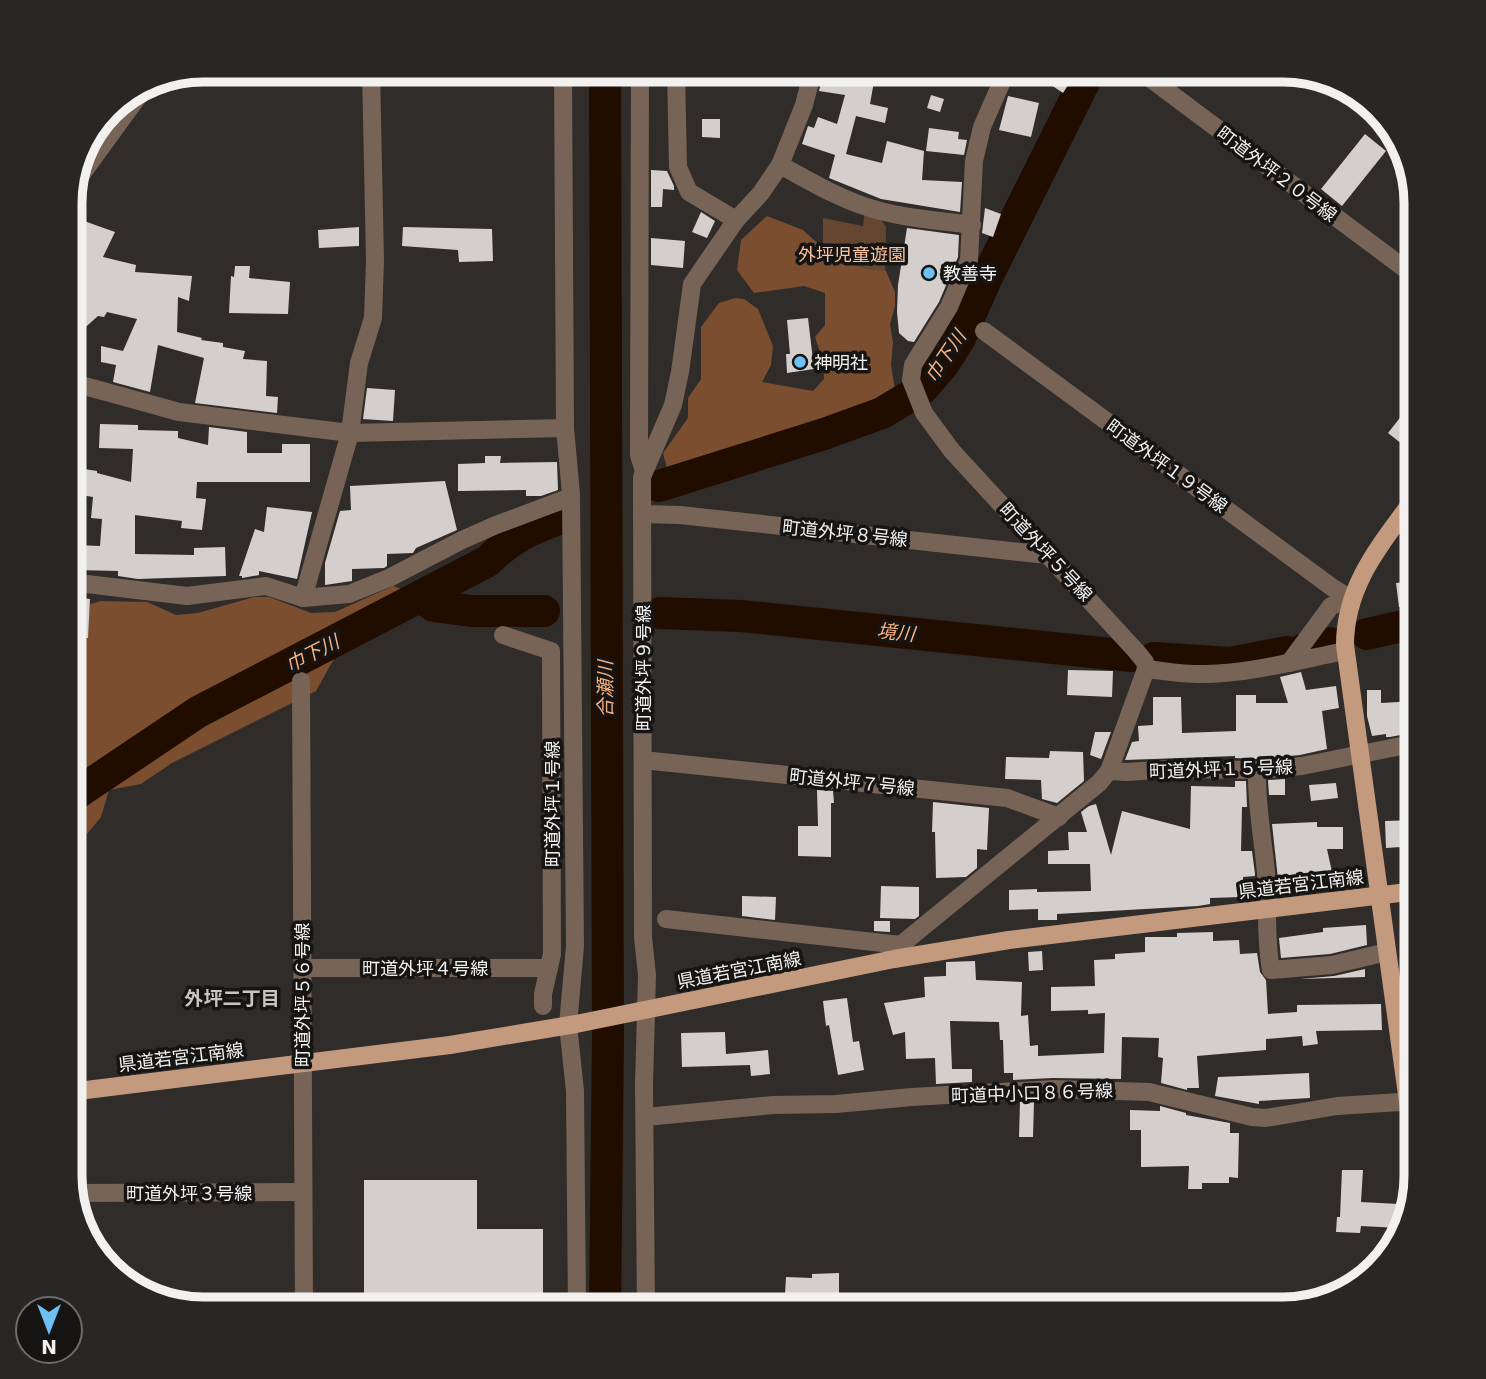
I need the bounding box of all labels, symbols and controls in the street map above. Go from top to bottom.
street label: 町道外坪２０号線 [1213,122,1341,226]
park label: 外坪児童遊園 [798,244,906,265]
place label: 教善寺 [943,263,997,284]
marker: 教善寺 [921,265,937,281]
water label: 巾下川 [920,325,971,386]
place label: 神明社 [814,352,868,373]
marker: 神明社 [792,354,808,370]
street label: 町道外坪１９号線 [1103,415,1231,517]
street label: 町道外坪５号線 [995,499,1097,605]
street label: 町道外坪８号線 [781,516,909,550]
street label: 町道外坪９号線 [633,605,654,731]
water label: 境川 [876,619,918,645]
water label: 巾下川 [282,629,344,676]
water label: 合瀬川 [594,659,616,718]
street label: 町道外坪１号線 [542,741,563,867]
street label: 町道外坪１５号線 [1149,756,1293,782]
street label: 町道外坪７号線 [788,765,916,799]
street label: 県道若宮江南線 [1237,866,1365,902]
street label: 町道外坪５６号線 [292,923,313,1067]
street label: 県道若宮江南線 [675,948,803,992]
street label: 町道外坪４号線 [362,958,488,979]
district label: 外坪二丁目 [184,987,280,1009]
street label: 県道若宮江南線 [117,1039,245,1075]
street label: 町道中小口８６号線 [951,1080,1113,1106]
street label: 町道外坪３号線 [126,1183,252,1204]
north arrow [14,1295,84,1365]
text: N [41,1336,57,1358]

